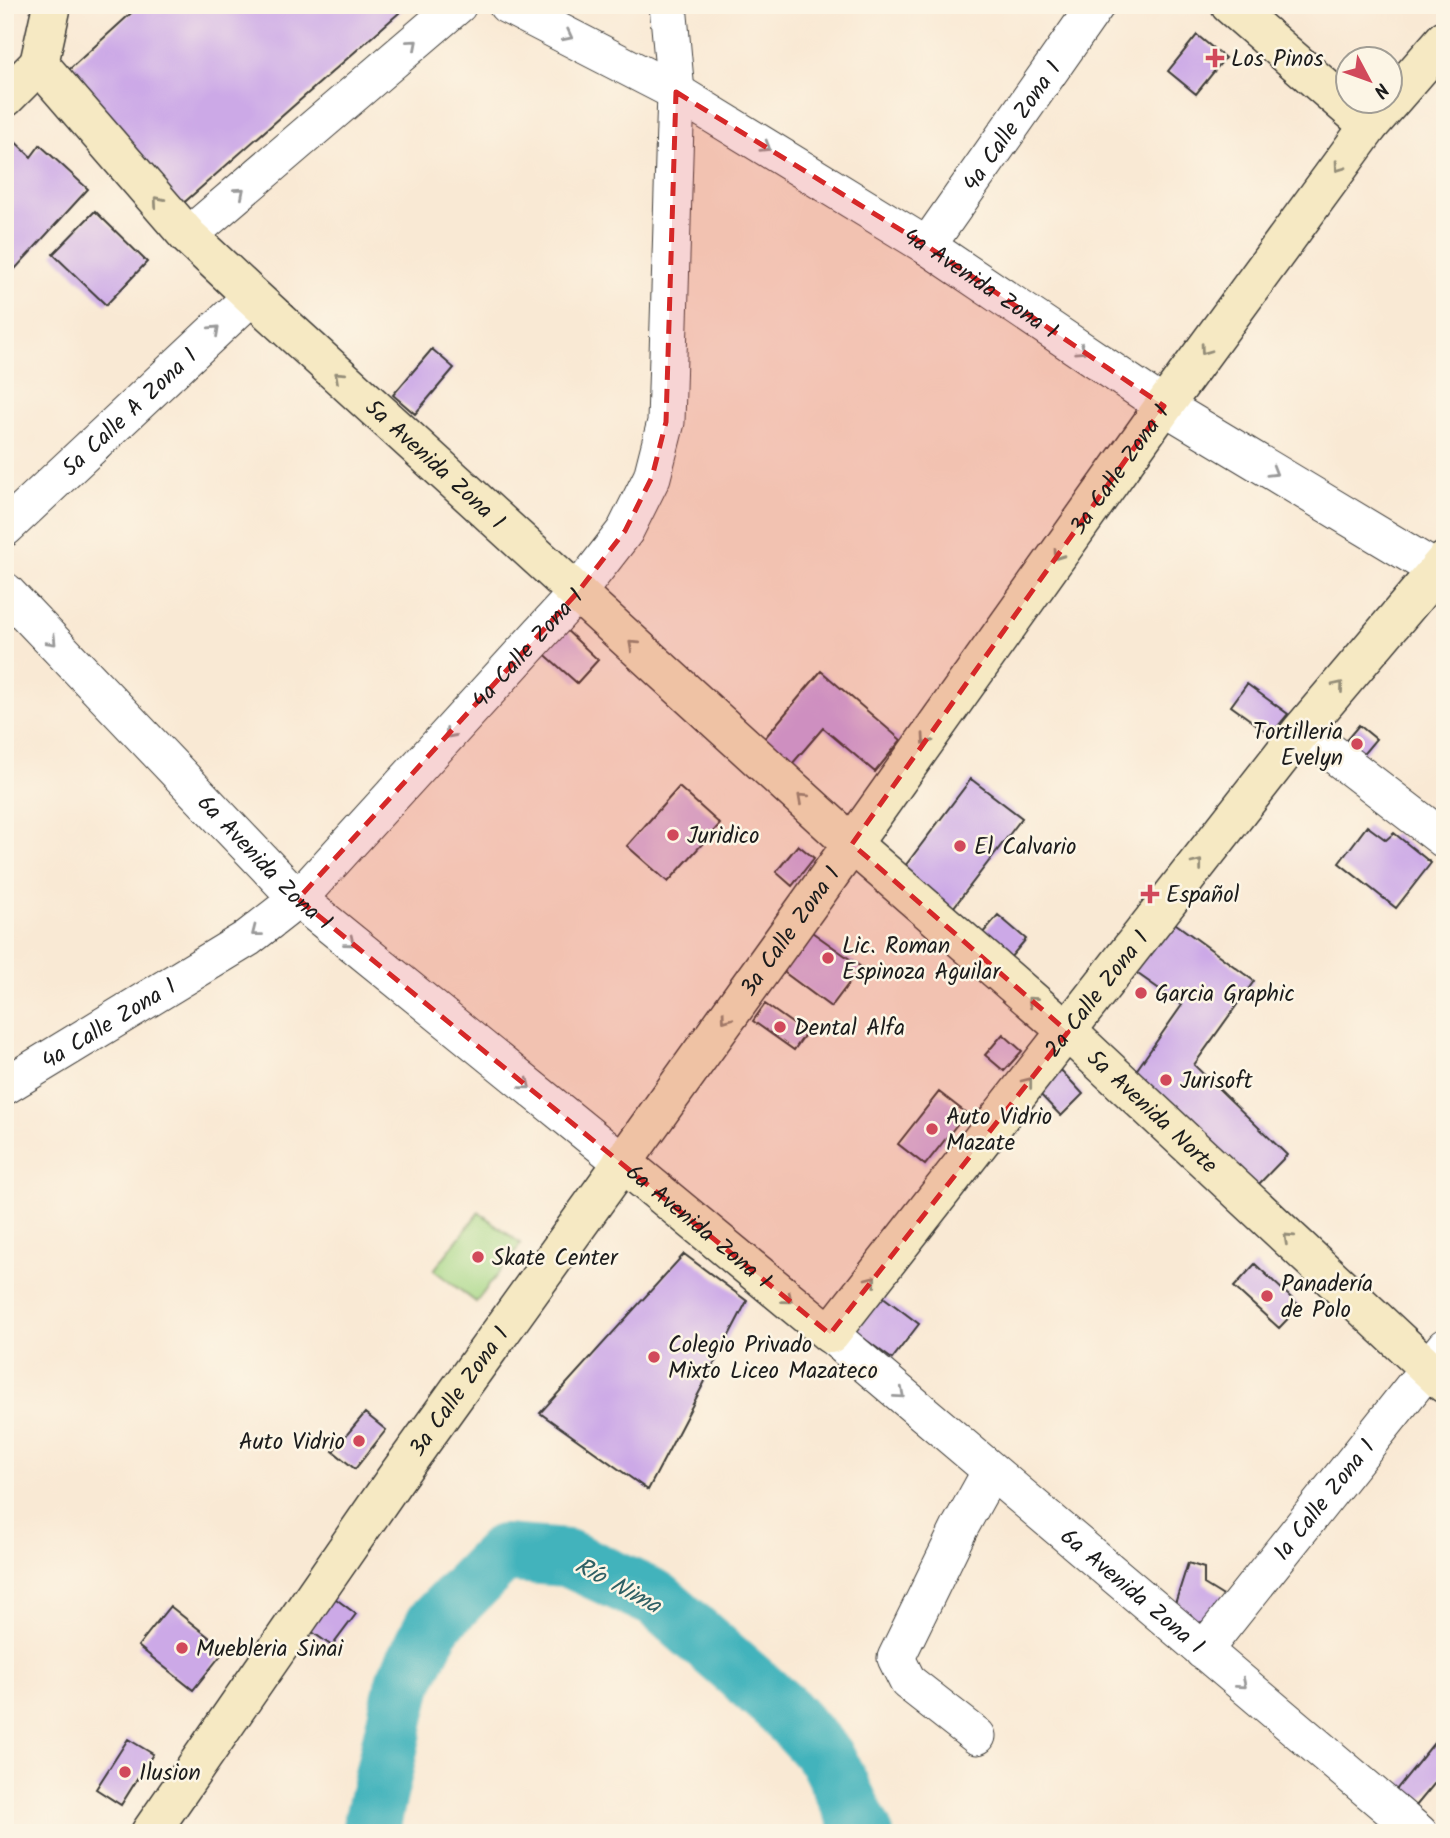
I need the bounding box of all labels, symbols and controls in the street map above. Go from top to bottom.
one-way arrow [561,28,573,42]
one-way arrow [404,40,417,52]
place label: Los Pinos [1231,42,1324,78]
north arrow [1334,46,1404,116]
marker: Los Pinos [1205,48,1225,68]
street label: 4a Calle Zona 1 [955,54,1072,200]
text: N [1365,75,1396,104]
one-way arrow [759,139,772,152]
one-way arrow [1335,159,1348,172]
one-way arrow [231,188,244,200]
one-way arrow [154,196,166,209]
street label: 4a Avenida Zona 1 [895,219,1065,350]
one-way arrow [207,326,220,339]
street label: 5a Calle A Zona 1 [54,340,206,486]
one-way arrow [1073,342,1086,354]
one-way arrow [1200,342,1213,355]
one-way arrow [334,372,347,384]
street label: 5a Avenida Zona 1 [356,391,513,539]
street label: 3a Calle Zona 1 [1062,398,1180,543]
one-way arrow [1266,463,1279,476]
one-way arrow [1053,547,1066,560]
street label: 4a Calle Zona 1 [464,581,593,717]
one-way arrow [44,633,57,646]
one-way arrow [629,641,642,653]
one-way arrow [1331,681,1343,694]
place label: Tortilleria Evelyn [1253,715,1343,777]
one-way arrow [444,726,457,739]
one-way arrow [922,732,934,745]
marker: Tortilleria Evelyn [1349,736,1365,752]
street label: 6a Avenida Zona 1 [188,787,340,940]
one-way arrow [797,794,810,806]
place label: Juridico [687,819,760,855]
marker: Juridico [665,827,681,843]
place label: El Calvario [974,830,1077,866]
marker: El Calvario [952,838,968,854]
street label: 3a Calle Zona 1 [732,859,850,1004]
one-way arrow [1189,859,1202,872]
place label: Español [1166,878,1240,914]
marker: Español [1140,884,1160,904]
street label: 2a Calle Zona 1 [1036,923,1159,1066]
one-way arrow [251,924,264,936]
place label: Lic. Roman Espinoza Aguilar [842,929,1001,991]
one-way arrow [342,933,354,946]
marker: Lic. Roman Espinoza Aguilar [820,950,836,966]
street label: 4a Calle Zona 1 [35,970,184,1080]
place label: Garcia Graphic [1155,977,1295,1013]
marker: Garcia Graphic [1133,985,1149,1001]
one-way arrow [1027,997,1040,1009]
one-way arrow [722,1011,734,1023]
place label: Dental Alfa [794,1011,905,1047]
marker: Dental Alfa [772,1019,788,1035]
street label: 5a Avenida Norte [1077,1042,1225,1183]
place label: Jurisoft [1180,1064,1254,1100]
marker: Jurisoft [1158,1072,1174,1088]
one-way arrow [518,1077,531,1089]
one-way arrow [1020,1078,1032,1091]
place label: Auto Vidrio Mazate [946,1100,1052,1162]
marker: Auto Vidrio Mazate [924,1121,940,1137]
street label: 6a Avenida Zona 1 [617,1156,779,1299]
one-way arrow [1284,1234,1297,1247]
place label: Skate Center [492,1241,619,1277]
marker: Skate Center [470,1249,486,1265]
place label: Panadería de Polo [1281,1267,1373,1329]
one-way arrow [864,1276,876,1289]
marker: Panadería de Polo [1259,1288,1275,1304]
one-way arrow [779,1291,792,1303]
street label: 3a Calle Zona 1 [401,1320,519,1465]
place label: Colegio Privado Mixto Liceo Mazateco [668,1328,878,1390]
marker: Colegio Privado Mixto Liceo Mazateco [646,1349,662,1365]
one-way arrow [892,1386,905,1398]
place label: Auto Vidrio [239,1425,345,1461]
street label: 1a Calle Zona 1 [1266,1432,1385,1569]
marker: Auto Vidrio [351,1433,367,1449]
street label: 6a Avenida Zona 1 [1051,1520,1212,1664]
water label: Río Nima [567,1547,669,1626]
place label: Muebleria Sinai [196,1632,344,1668]
marker: Muebleria Sinai [174,1640,190,1656]
one-way arrow [1235,1675,1247,1688]
place label: Ilusion [139,1756,201,1792]
marker: Ilusion [117,1764,133,1780]

